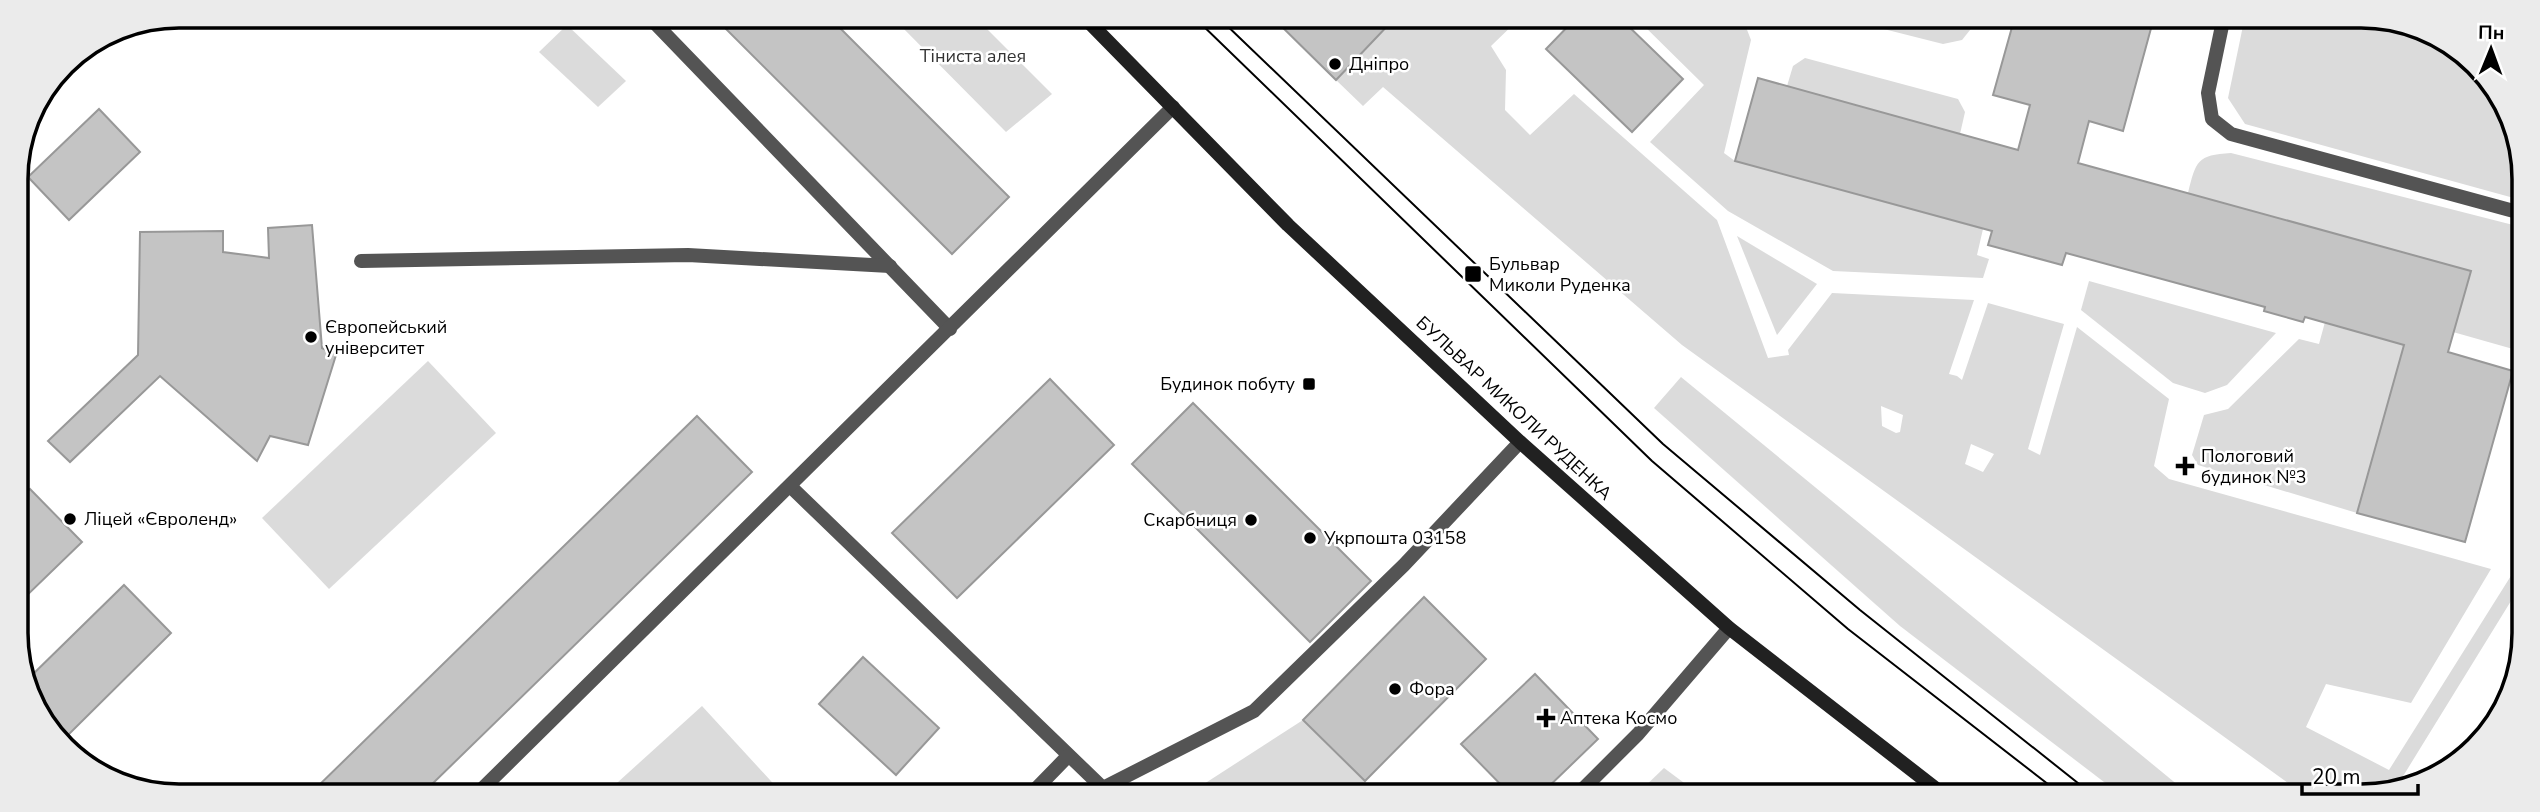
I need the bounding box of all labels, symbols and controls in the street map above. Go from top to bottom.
north arrow [2456,14,2526,84]
text: Пн [2478,20,2505,46]
park label: Тіниста алея [920,44,1026,68]
place label: Дніпро [1349,52,1409,76]
marker: Дніпро [1327,56,1343,72]
place label: Бульвар Миколи Руденка [1489,252,1631,297]
marker: Бульвар Миколи Руденка [1463,264,1483,284]
street label: БУЛЬВАР МИКОЛИ РУДЕНКА [1411,311,1617,505]
place label: Європейський університет [325,315,447,360]
marker: Європейський університет [303,329,319,345]
place label: Будинок побуту [1160,372,1296,396]
marker: Будинок побуту [1301,376,1317,392]
place label: Пологовий будинок №3 [2201,444,2307,489]
marker: Пологовий будинок №3 [2175,456,2195,476]
place label: Ліцей «Євроленд» [84,507,237,531]
place label: Скарбниця [1143,508,1237,532]
marker: Ліцей «Євроленд» [62,511,78,527]
marker: Скарбниця [1243,512,1259,528]
place label: Укрпошта 03158 [1323,526,1466,550]
marker: Укрпошта 03158 [1302,530,1318,546]
place label: Фора [1409,677,1455,701]
marker: Фора [1387,681,1403,697]
place label: Аптека Космо [1560,706,1677,730]
marker: Аптека Космо [1538,710,1554,726]
scale bar [2302,752,2418,796]
text: 20 m [2312,763,2361,791]

